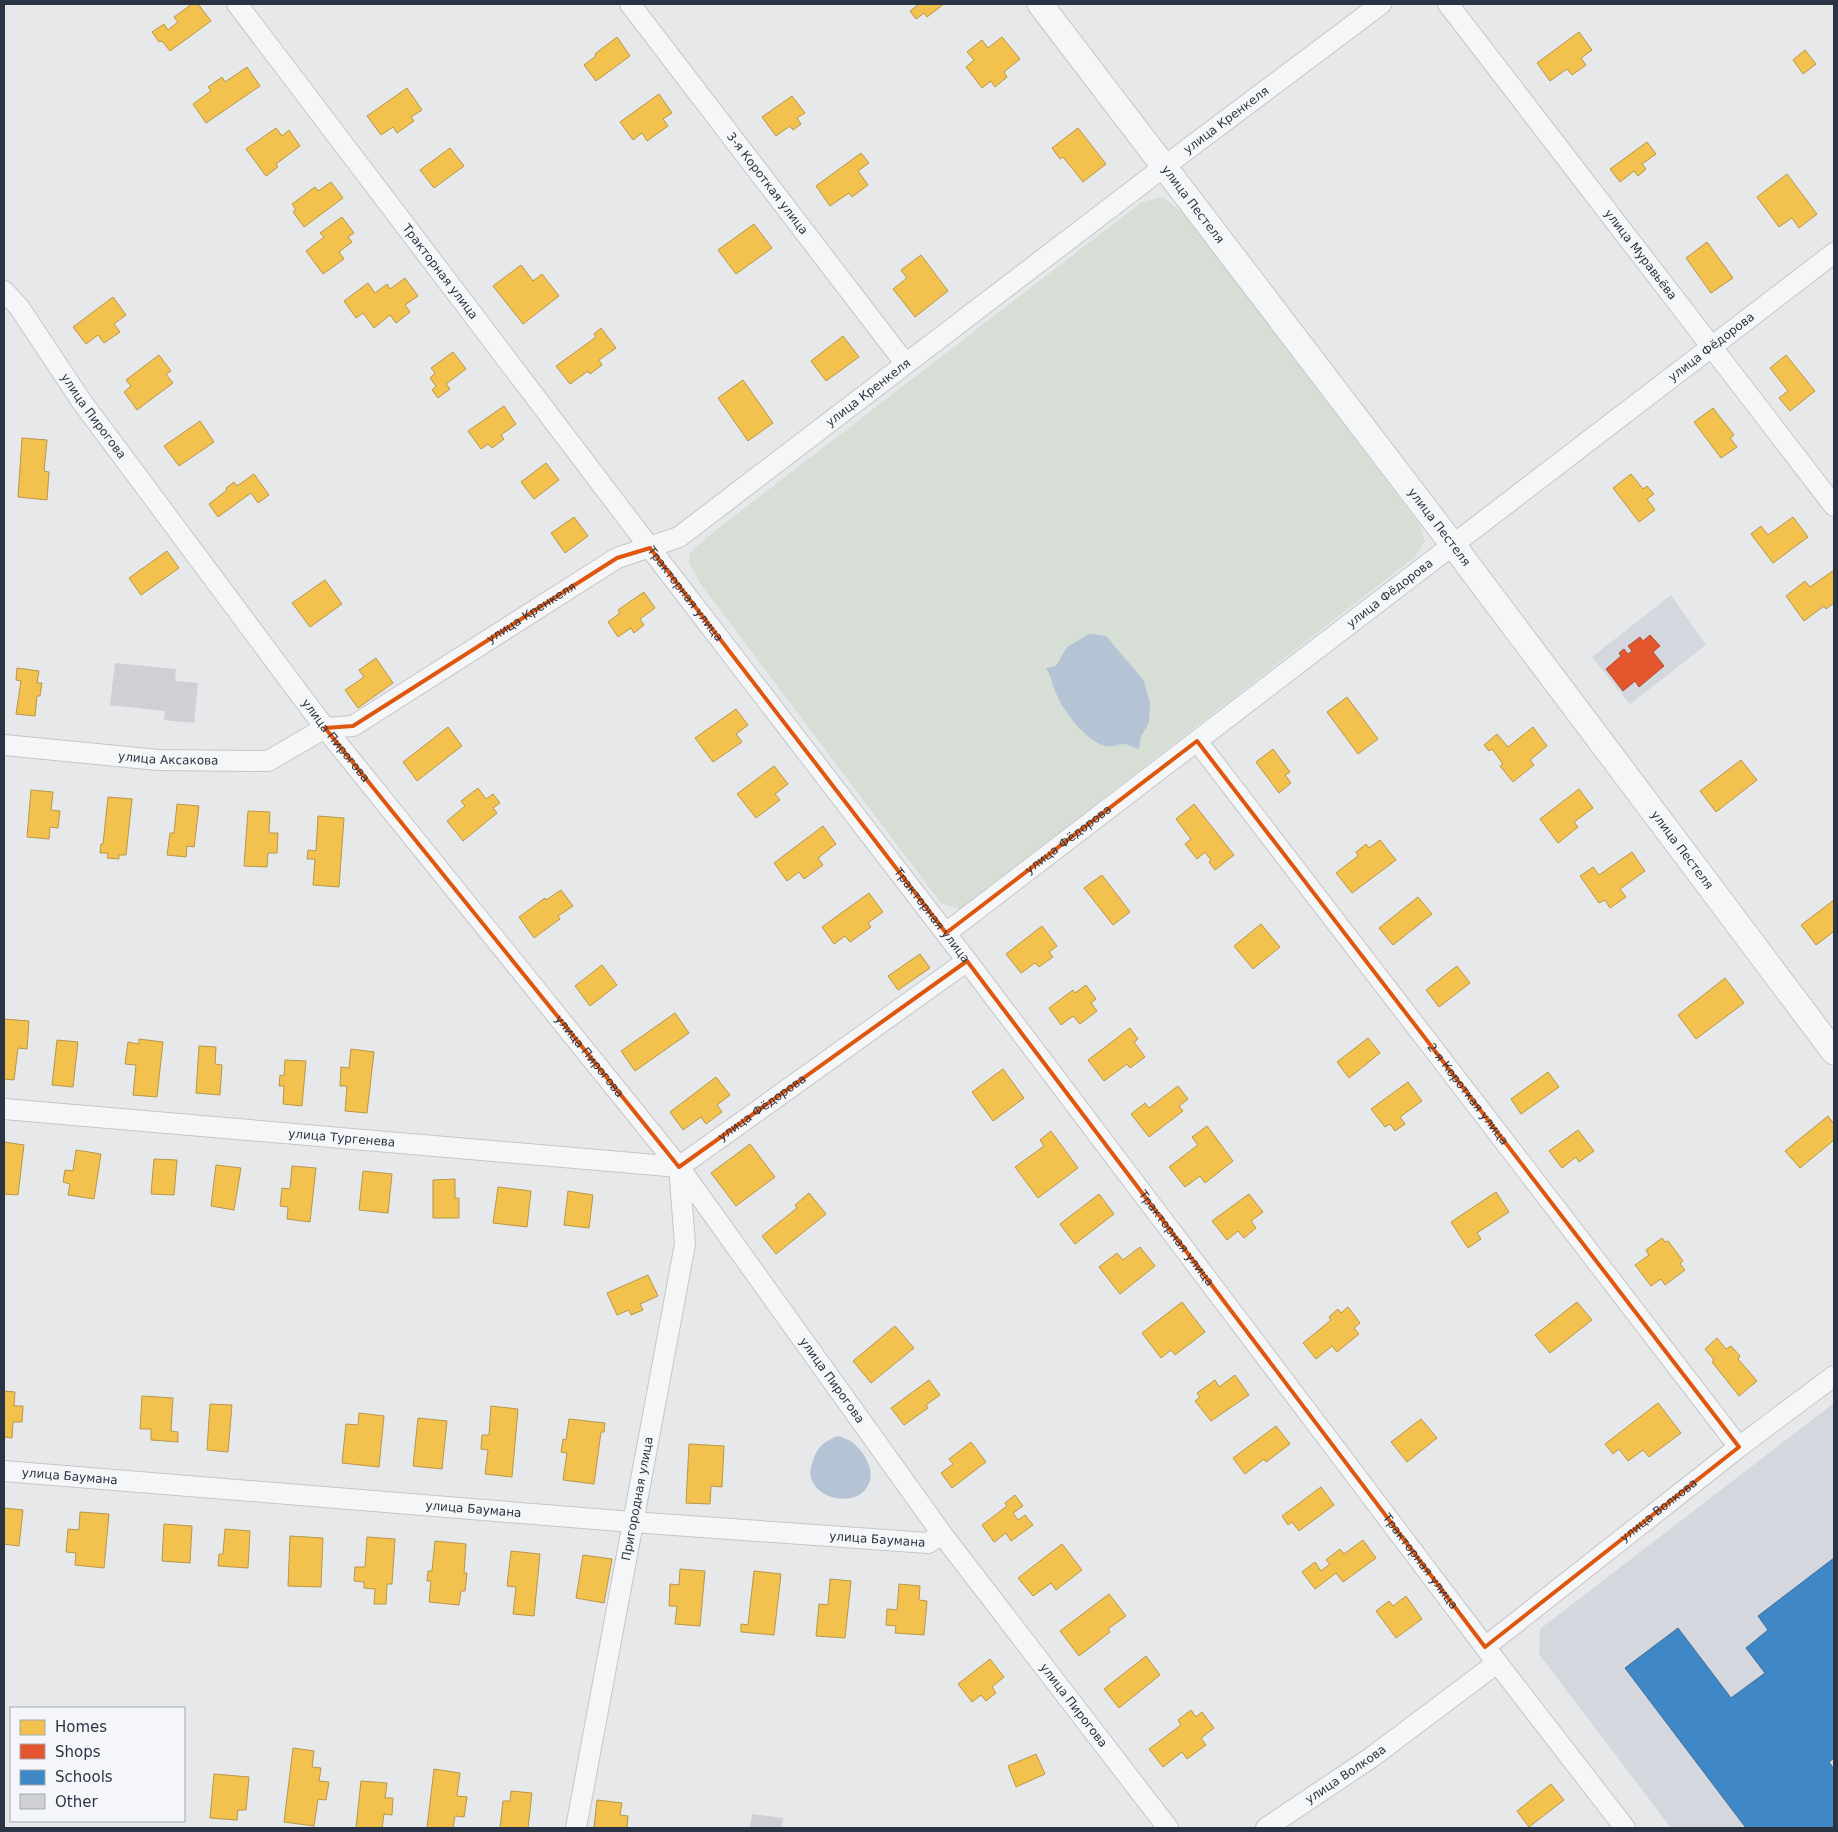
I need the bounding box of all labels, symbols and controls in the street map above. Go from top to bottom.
street label: улица Кренкеля [1181,84,1272,157]
street label: 3-я Короткая улица [724,130,811,237]
street label: улица Пестеля [1159,163,1227,246]
street label: улица Муравьёва [1601,206,1680,303]
street label: Тракторная улица [399,220,481,322]
street label: улица Фёдорова [1666,310,1757,384]
street label: улица Кренкеля [823,356,913,429]
street label: улица Пирогова [58,371,129,462]
street label: улица Пестеля [1405,485,1473,569]
street label: Тракторная улица [644,543,726,644]
street label: улица Фёдорова [1344,556,1436,631]
street label: улица Кренкеля [484,579,578,646]
street label: улица Пирогова [299,696,373,785]
street label: улица Аксакова [118,749,219,768]
street label: улица Фёдорова [1022,802,1114,877]
street label: улица Пестеля [1648,808,1716,892]
street label: Тракторная улица [890,864,973,966]
street label: улица Пирогова [552,1012,627,1100]
street label: 2-я Короткая улица [1424,1040,1511,1148]
street label: улица Фёдорова [715,1072,809,1144]
street label: улица Тургенева [288,1126,396,1150]
street label: Тракторная улица [1135,1187,1217,1289]
street label: улица Пирогова [797,1335,867,1426]
street label: Пригородная улица [619,1436,656,1562]
street label: улица Баумана [21,1465,118,1487]
street label: улица Волкова [1617,1476,1700,1545]
street label: улица Баумана [425,1498,522,1520]
street label: Тракторная улица [1379,1510,1461,1612]
street label: улица Баумана [829,1529,926,1550]
street label: улица Пирогова [1037,1661,1110,1750]
legend [10,1707,185,1822]
text: Homes [55,1718,107,1736]
street label: улица Волкова [1303,1742,1389,1807]
text: Shops [55,1743,101,1761]
text: Schools [55,1768,113,1786]
text: Other [55,1793,98,1811]

